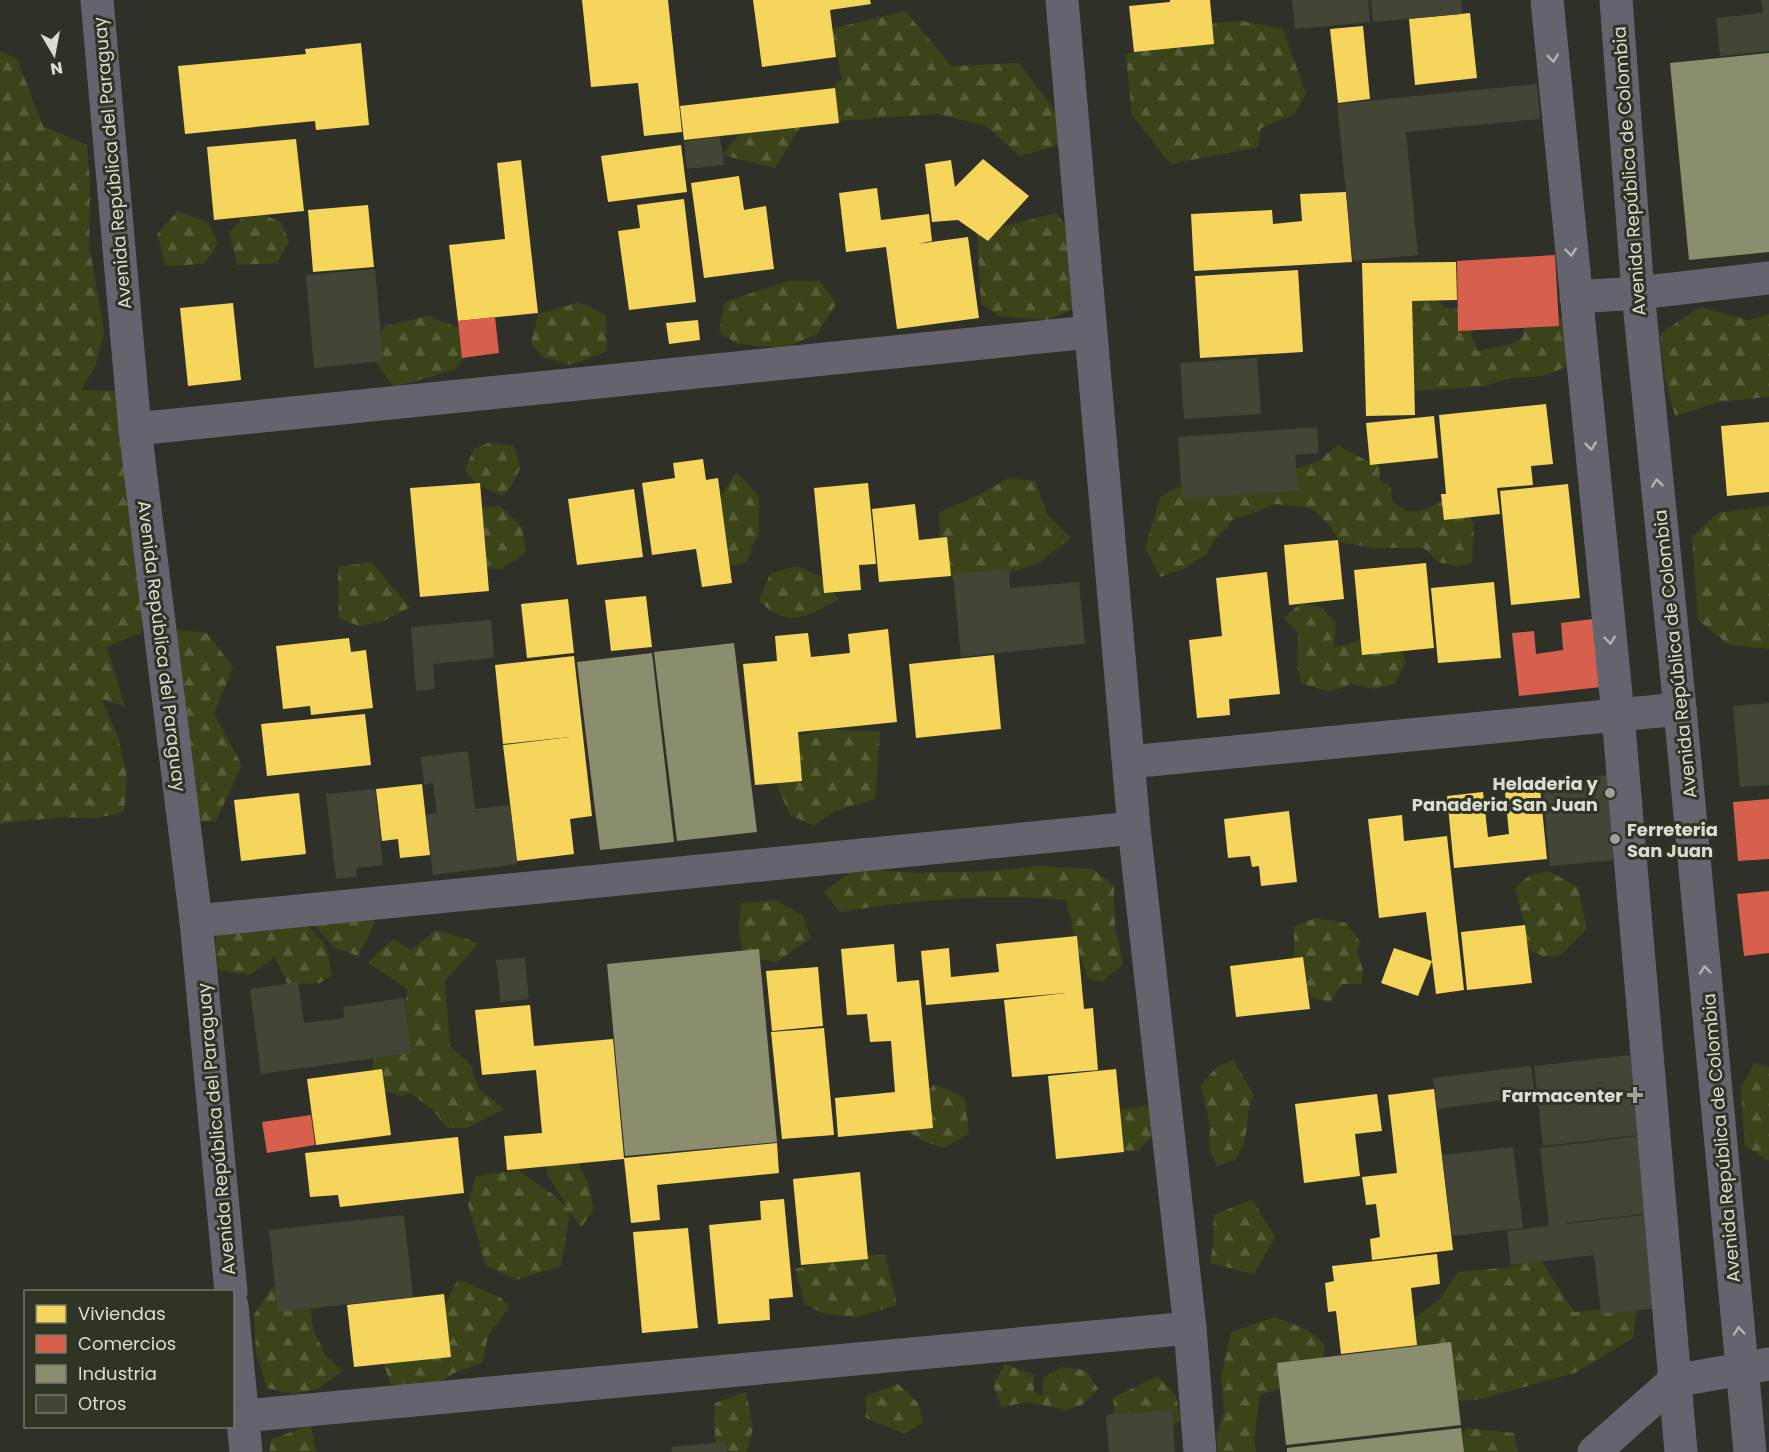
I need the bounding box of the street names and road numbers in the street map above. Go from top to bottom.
street label: Avenida República del Paraguay [87,16,137,310]
street label: Avenida República de Colombia [1606,25,1652,317]
street label: Avenida República del Paraguay [132,499,192,793]
street label: Avenida República de Colombia [1647,508,1703,800]
street label: Avenida República del Paraguay [191,982,241,1276]
street label: Avenida República de Colombia [1696,992,1746,1284]

